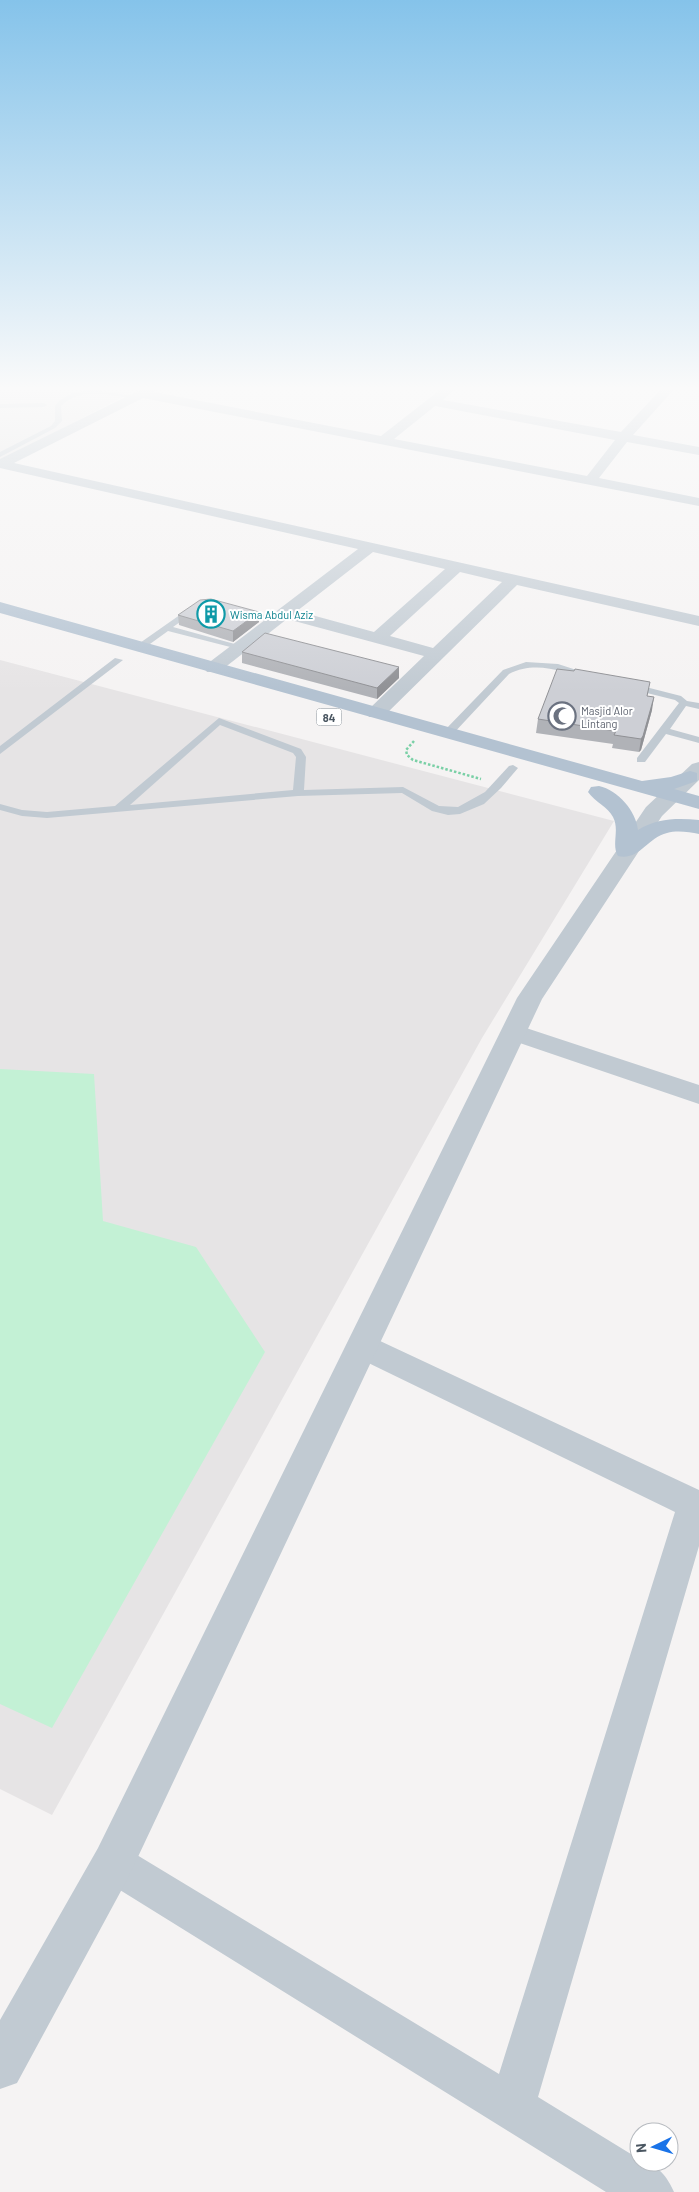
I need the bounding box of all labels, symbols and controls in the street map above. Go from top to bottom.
building icon: Wisma Abdul Aziz [196,599,226,629]
place label: Wisma Abdul Aziz [230,608,313,621]
mosque icon: Masjid Alor Lintang [547,701,577,731]
place label: Masjid Alor Lintang [581,704,633,730]
road number: 84 [316,709,342,726]
north arrow [629,2122,679,2172]
text: N [632,2143,649,2154]

